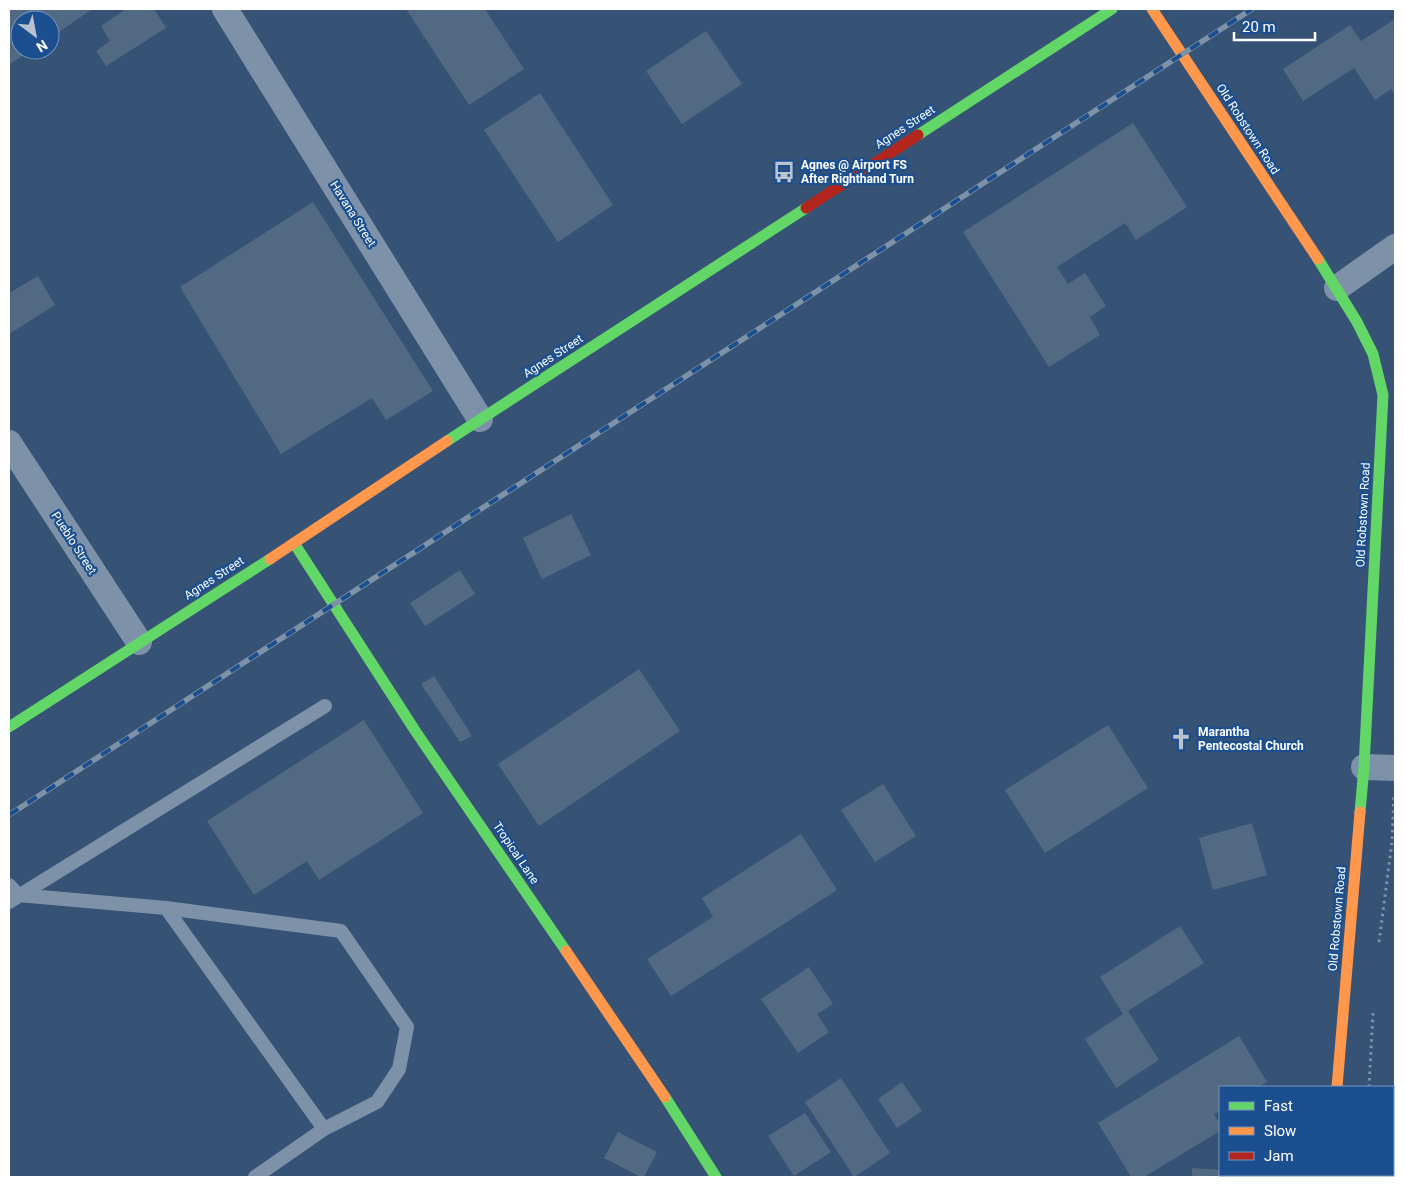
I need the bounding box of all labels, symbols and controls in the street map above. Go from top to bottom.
north arrow [10,10,60,60]
scale bar [1234,10,1315,42]
text: 20 m [1242,18,1276,36]
text: N [33,37,50,55]
street label: Old Robstown Road [1214,81,1282,177]
street label: Agnes Street [873,102,938,151]
place label: Agnes @ Airport FS After Righthand Turn [801,158,914,186]
bus stop icon: Agnes @ Airport FS After Righthand Turn [771,159,797,185]
street label: Havana Street [327,178,379,250]
street label: Agnes Street [521,331,586,380]
street label: Old Robstown Road [1353,462,1373,568]
street label: Pueblo Street [49,509,99,577]
street label: Agnes Street [182,553,247,602]
place label: Marantha Pentecostal Church [1198,725,1304,753]
church icon: Marantha Pentecostal Church [1168,726,1194,752]
street label: Tropical Lane [490,819,542,887]
street label: Old Robstown Road [1325,866,1349,972]
legend [1219,1086,1394,1176]
text: Fast [1264,1097,1293,1115]
text: Slow [1264,1122,1296,1140]
text: Jam [1264,1147,1294,1165]

